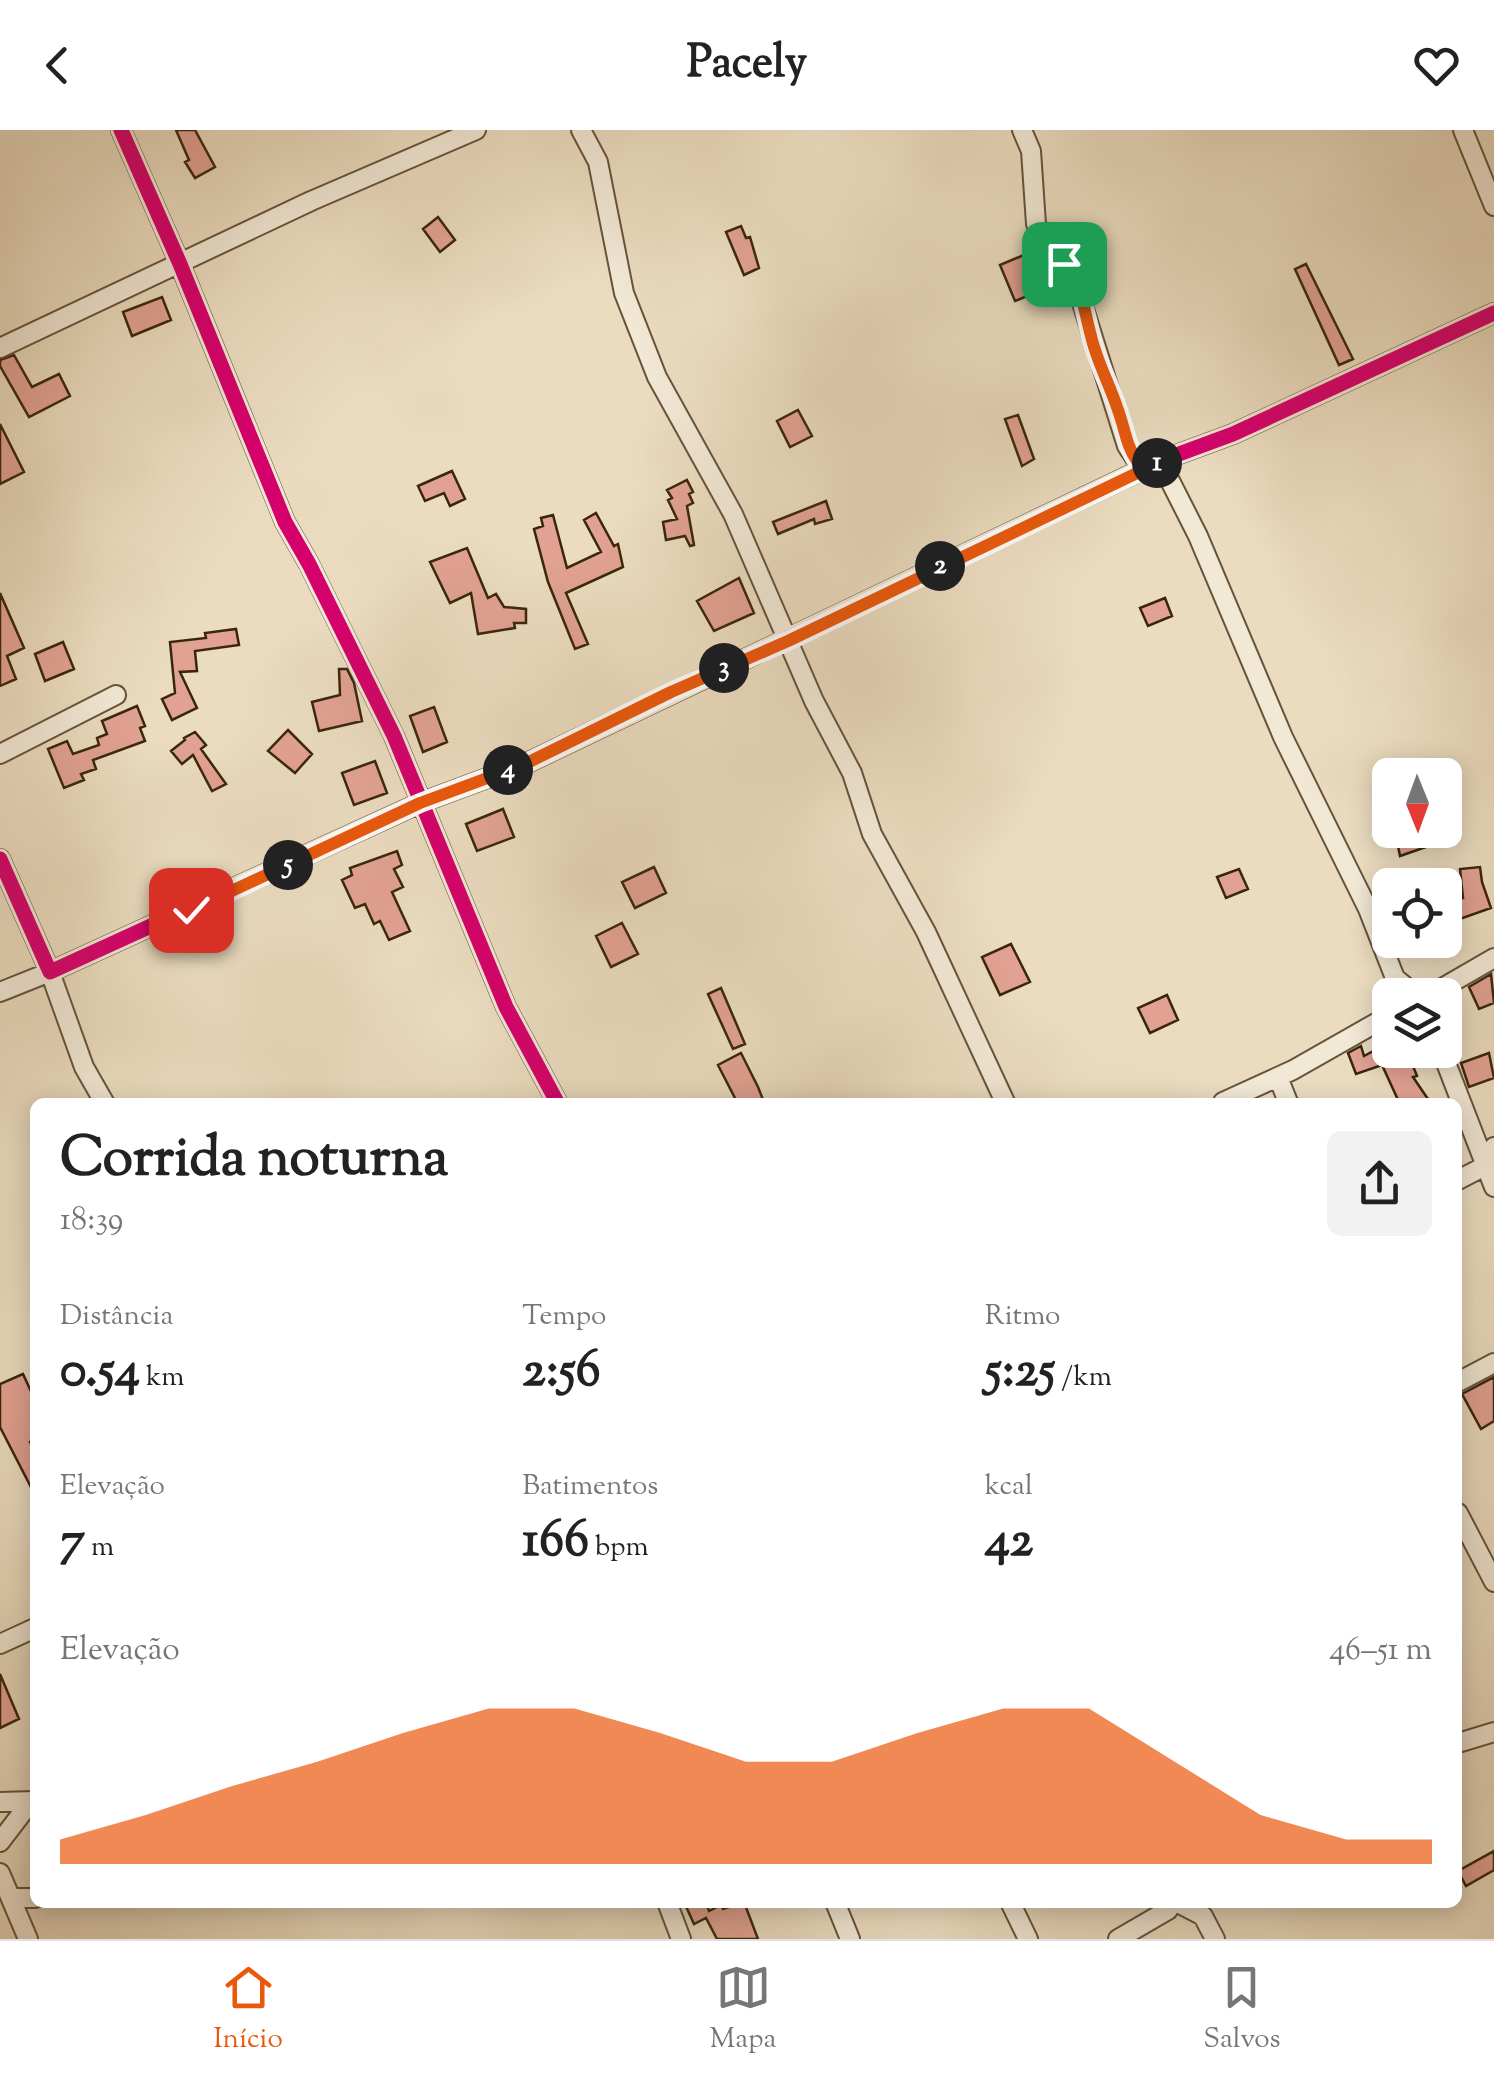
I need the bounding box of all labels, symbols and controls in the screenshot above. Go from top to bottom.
text: Pacely [687,33,807,98]
icon: back [30,38,85,93]
icon: heart [1409,38,1464,93]
pin [1022,222,1107,307]
icon: arrive [1037,237,1092,292]
pin: 1 [1132,438,1182,488]
text: 1 [1152,443,1162,483]
pin: 2 [915,541,965,591]
text: 2 [933,546,947,586]
pin: 3 [699,643,749,693]
text: 3 [718,648,730,688]
pin: 4 [483,745,533,795]
text: 4 [501,750,515,790]
north arrow [1372,758,1462,848]
map controls [1372,758,1462,1068]
pin: 5 [263,840,313,890]
text: 5 [283,845,293,885]
pin [149,868,234,953]
button: locate [1372,868,1462,958]
icon: check [164,883,219,938]
button: layers [1372,978,1462,1068]
text: Corrida noturna [60,1121,448,1200]
button: share [1327,1131,1432,1236]
text: 18:39 [60,1198,123,1244]
text: Distância [60,1297,173,1337]
text: Tempo [522,1297,606,1337]
text: Ritmo [985,1297,1060,1337]
text: 0.54 [60,1337,140,1409]
text: 2:56 [522,1337,601,1409]
text: 5:25 [985,1337,1055,1409]
text: km [140,1358,184,1398]
text: /km [1055,1358,1112,1398]
text: Elevação [60,1467,165,1507]
text: Batimentos [522,1467,658,1507]
text: kcal [985,1467,1033,1507]
text: 7 [60,1507,85,1579]
text: 166 [522,1507,589,1579]
text: 42 [985,1507,1033,1579]
text: m [85,1528,114,1568]
text: bpm [589,1528,649,1568]
text: Elevação [60,1628,180,1674]
text: 46–51 m [1329,1628,1432,1674]
tab: Início [213,1960,283,2060]
tab: Mapa [710,1960,776,2060]
tab: Salvos [1203,1960,1281,2060]

